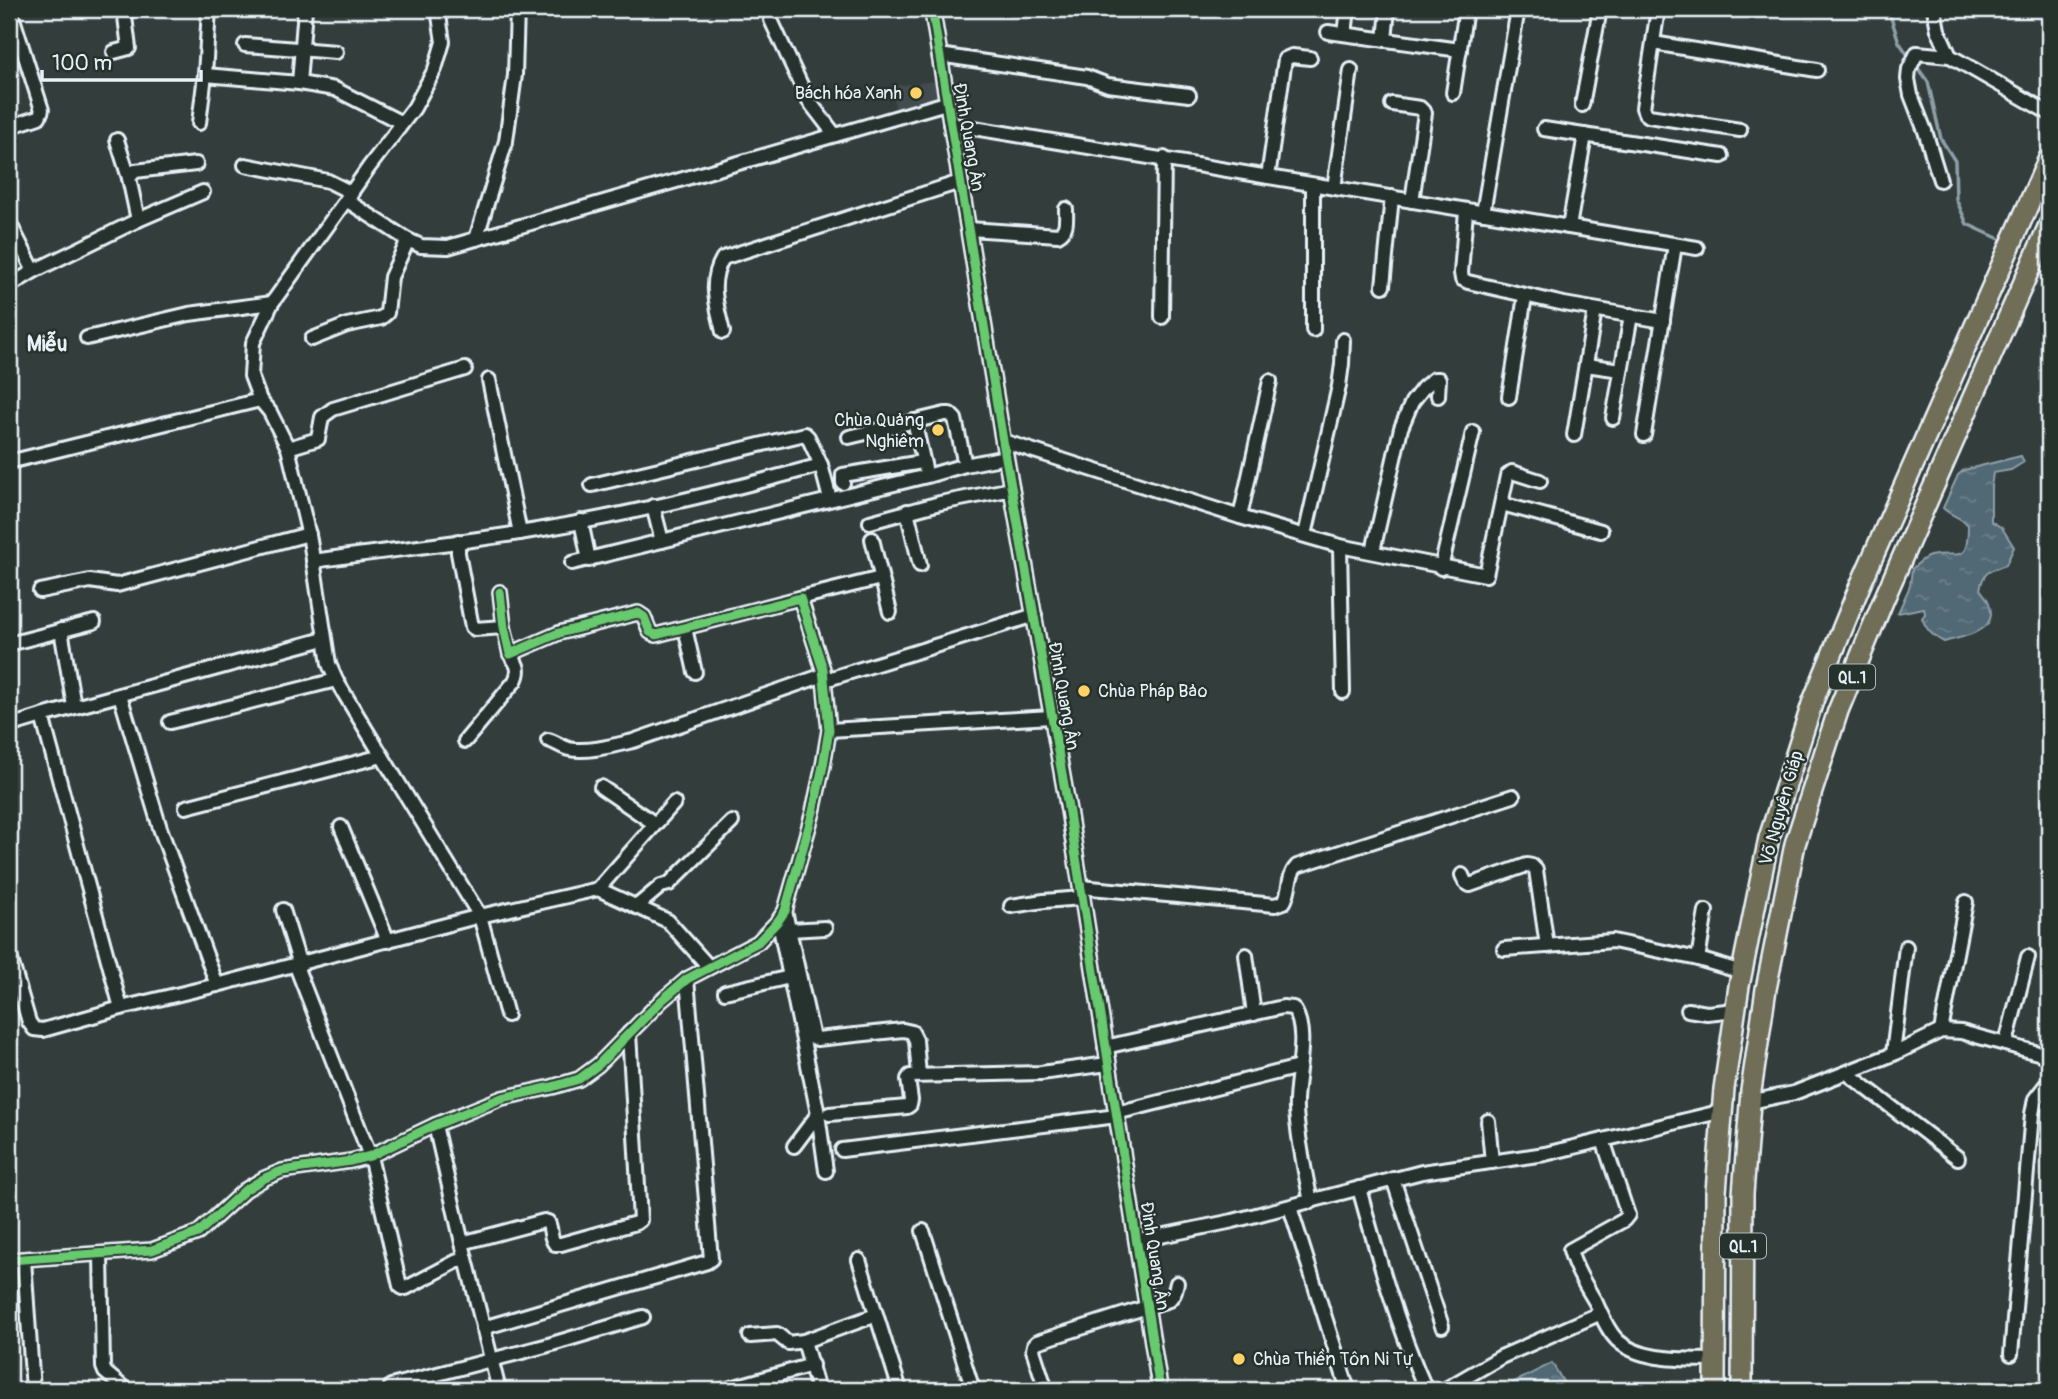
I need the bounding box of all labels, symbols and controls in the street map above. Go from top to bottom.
scale bar [42,38,201,82]
text: 100 m [52,50,112,77]
street label: Đinh Quang Ân [948,81,989,193]
place label: Bách hóa Xanh [795,82,902,105]
marker: Bách hóa Xanh [908,85,924,101]
district label: Miễu [27,330,67,358]
place label: Chùa Quảng Nghiêm [834,409,924,453]
marker: Chùa Quảng Nghiêm [930,422,946,438]
street label: Đinh Quang Ân [1043,640,1084,752]
road number: QL.1 [1829,664,1875,690]
place label: Chùa Pháp Bảo [1098,680,1208,703]
marker: Chùa Pháp Bảo [1076,683,1092,699]
street label: Võ Nguyên Giáp [1754,748,1809,868]
street label: Đinh Quang Ân [1135,1200,1174,1312]
road number: QL.1 [1720,1234,1766,1258]
place label: Chùa Thiền Tôn Ni Tự [1253,1348,1414,1371]
marker: Chùa Thiền Tôn Ni Tự [1231,1351,1247,1367]

